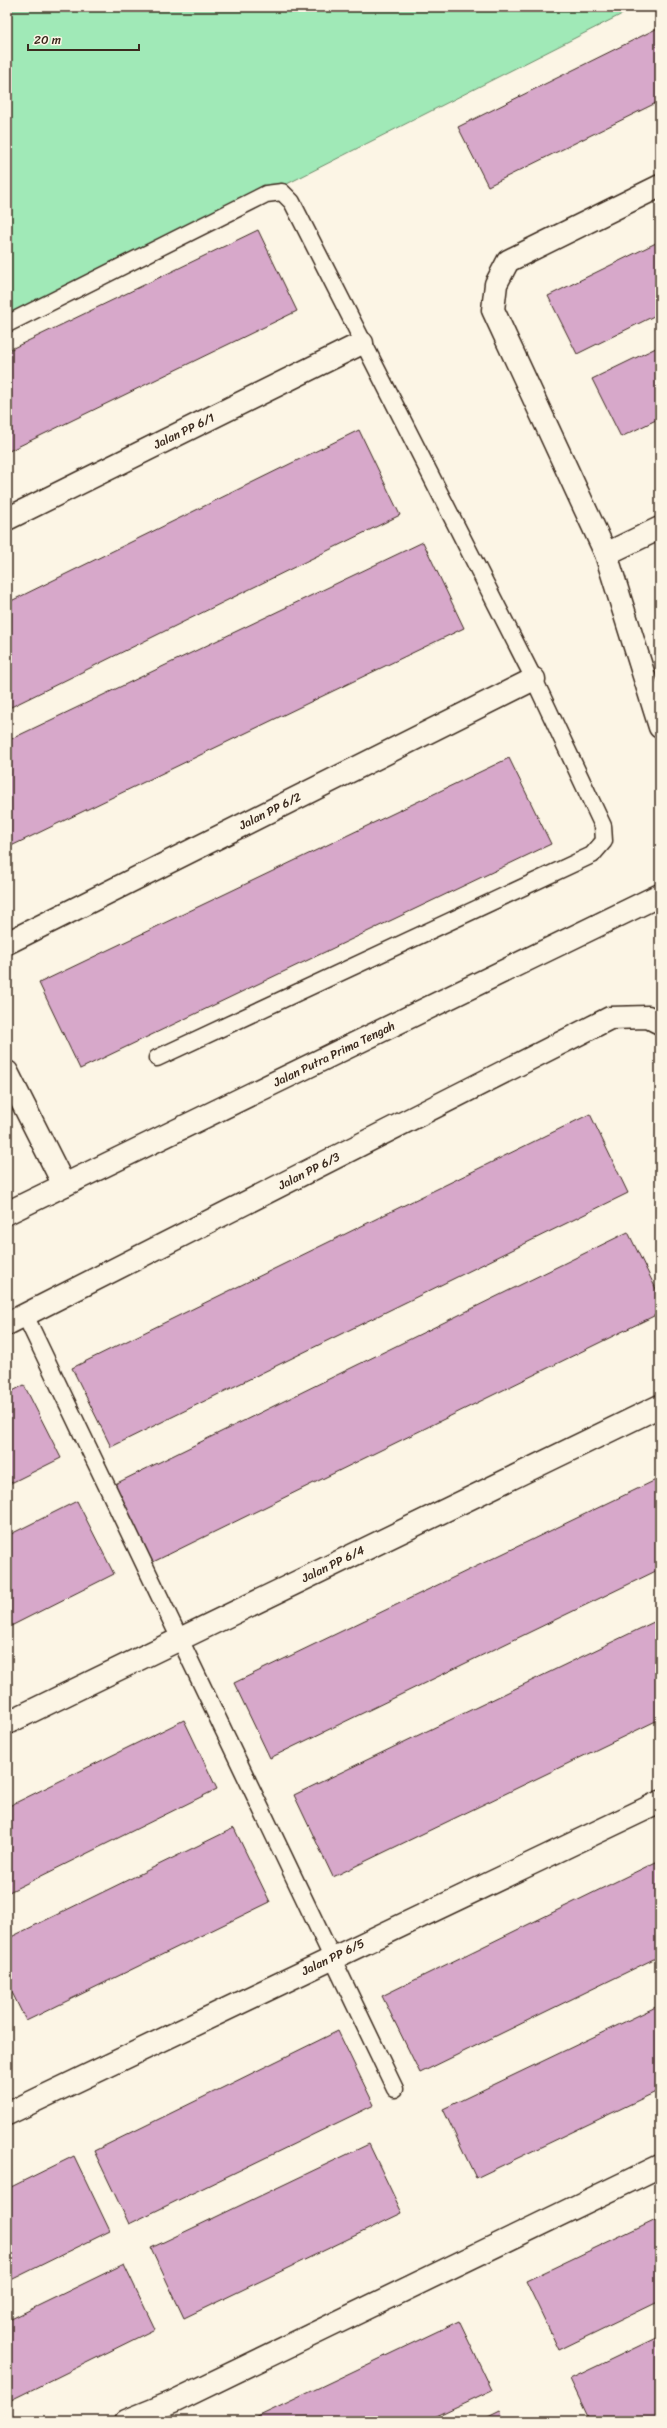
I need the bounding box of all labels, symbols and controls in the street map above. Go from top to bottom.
scale bar [28,26,139,52]
text: 20 m [34,29,61,51]
street label: Jalan PP 6/1 [149,407,218,456]
street label: Jalan PP 6/2 [234,786,305,837]
street label: Jalan Putra Prima Tengah [268,1015,399,1094]
street label: Jalan PP 6/3 [273,1146,344,1196]
street label: Jalan PP 6/4 [297,1539,369,1589]
street label: Jalan PP 6/5 [297,1932,368,1982]

